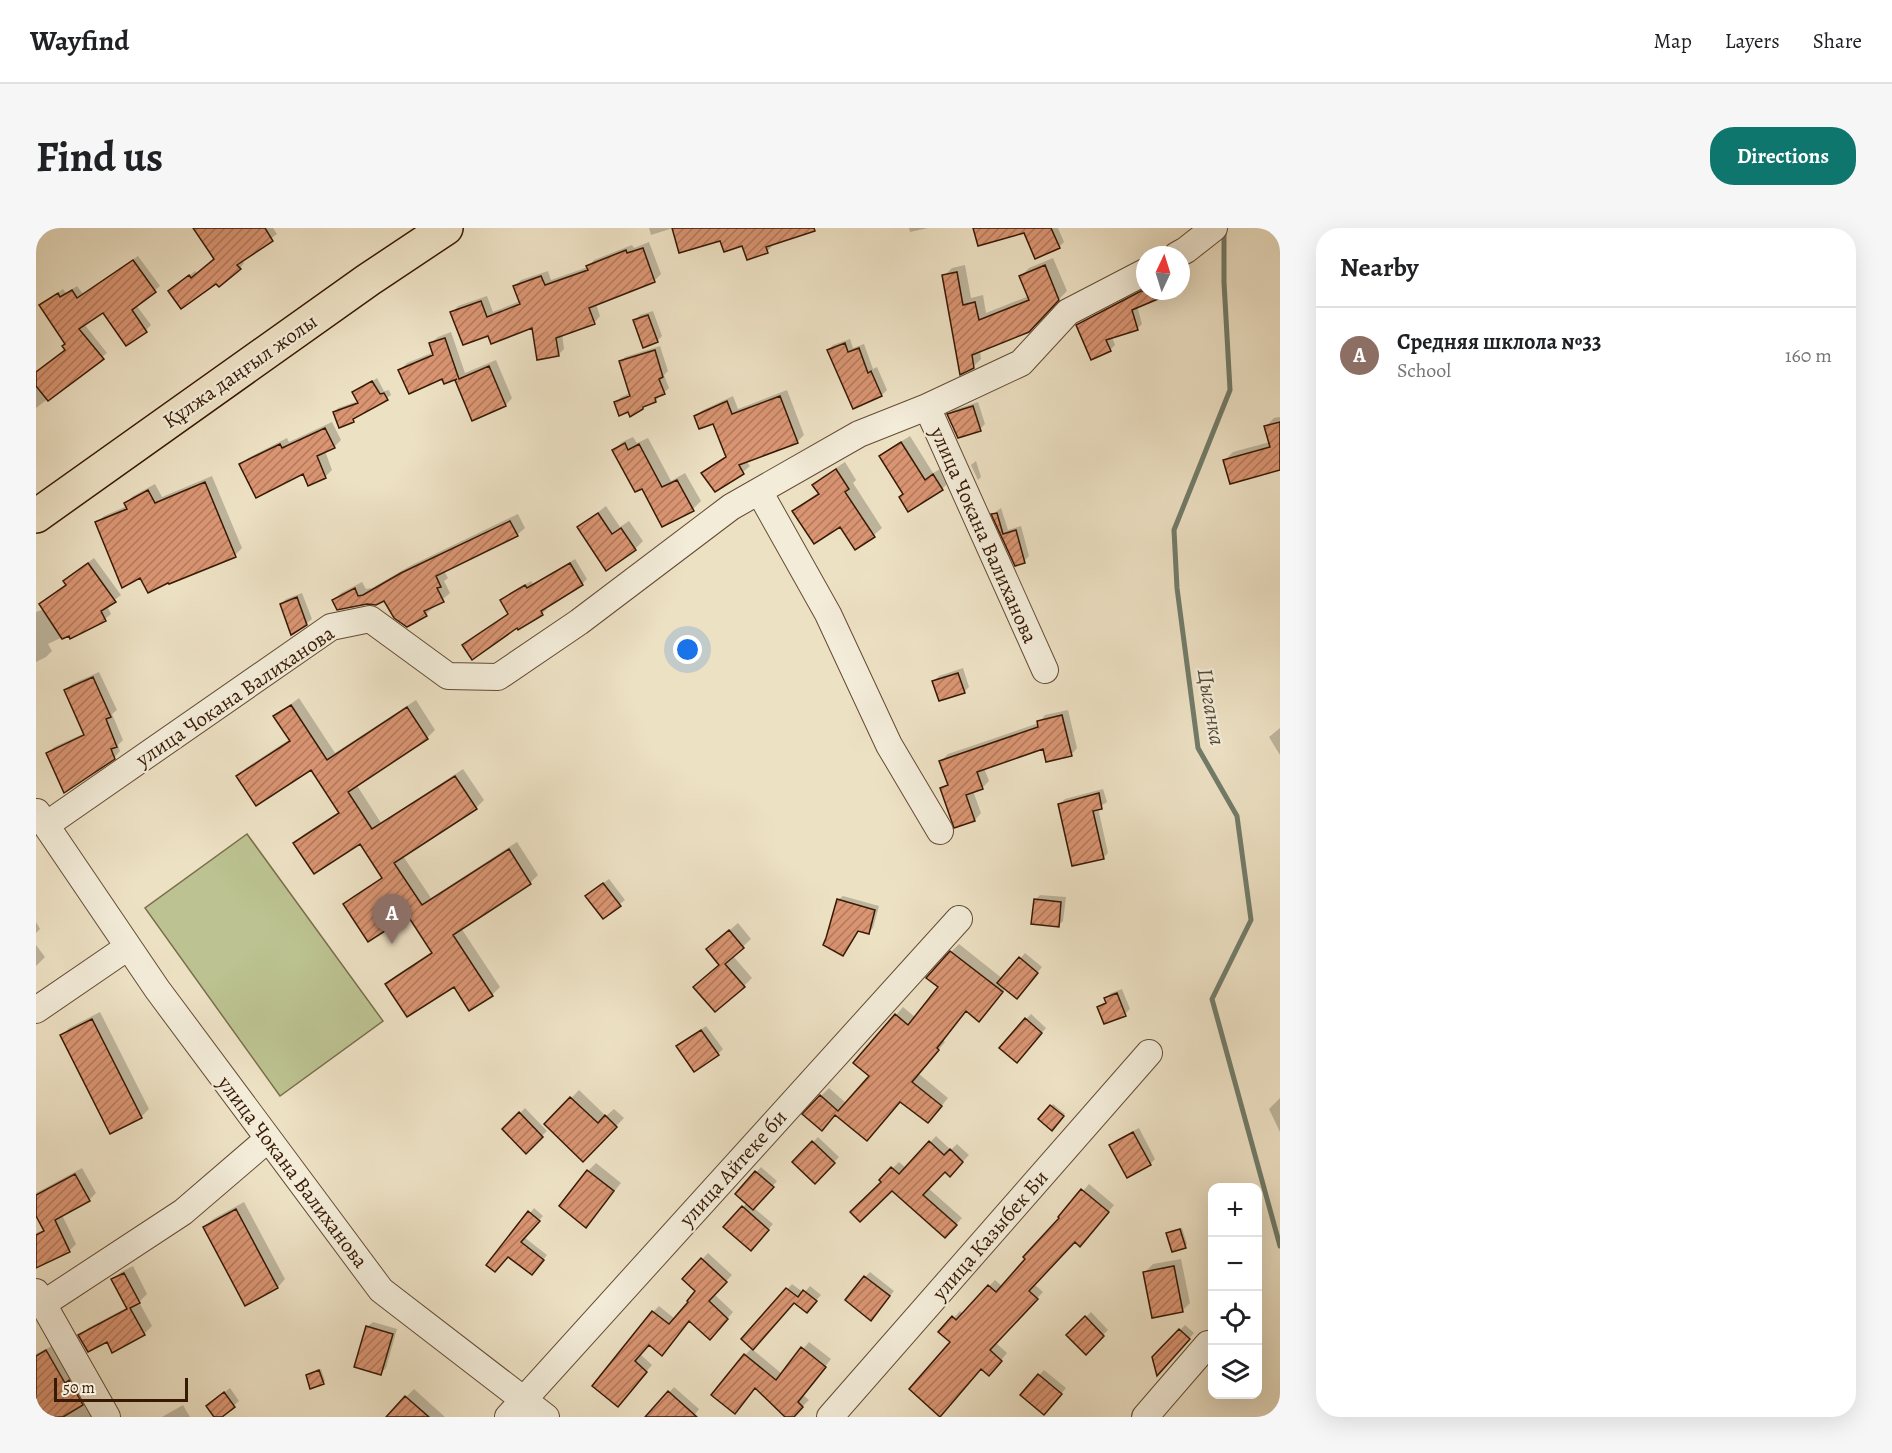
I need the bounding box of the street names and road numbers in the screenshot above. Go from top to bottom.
street label: Құлжа даңғыл жолы [157,307,323,435]
street label: улица Чокана Валиханова [923,422,1044,648]
street label: улица Чокана Валиханова [129,619,340,774]
street label: улица Чокана Валиханова [211,1069,375,1274]
street label: улица Айтеке би [672,1104,793,1233]
street label: улица Казыбек Би [925,1164,1054,1307]

